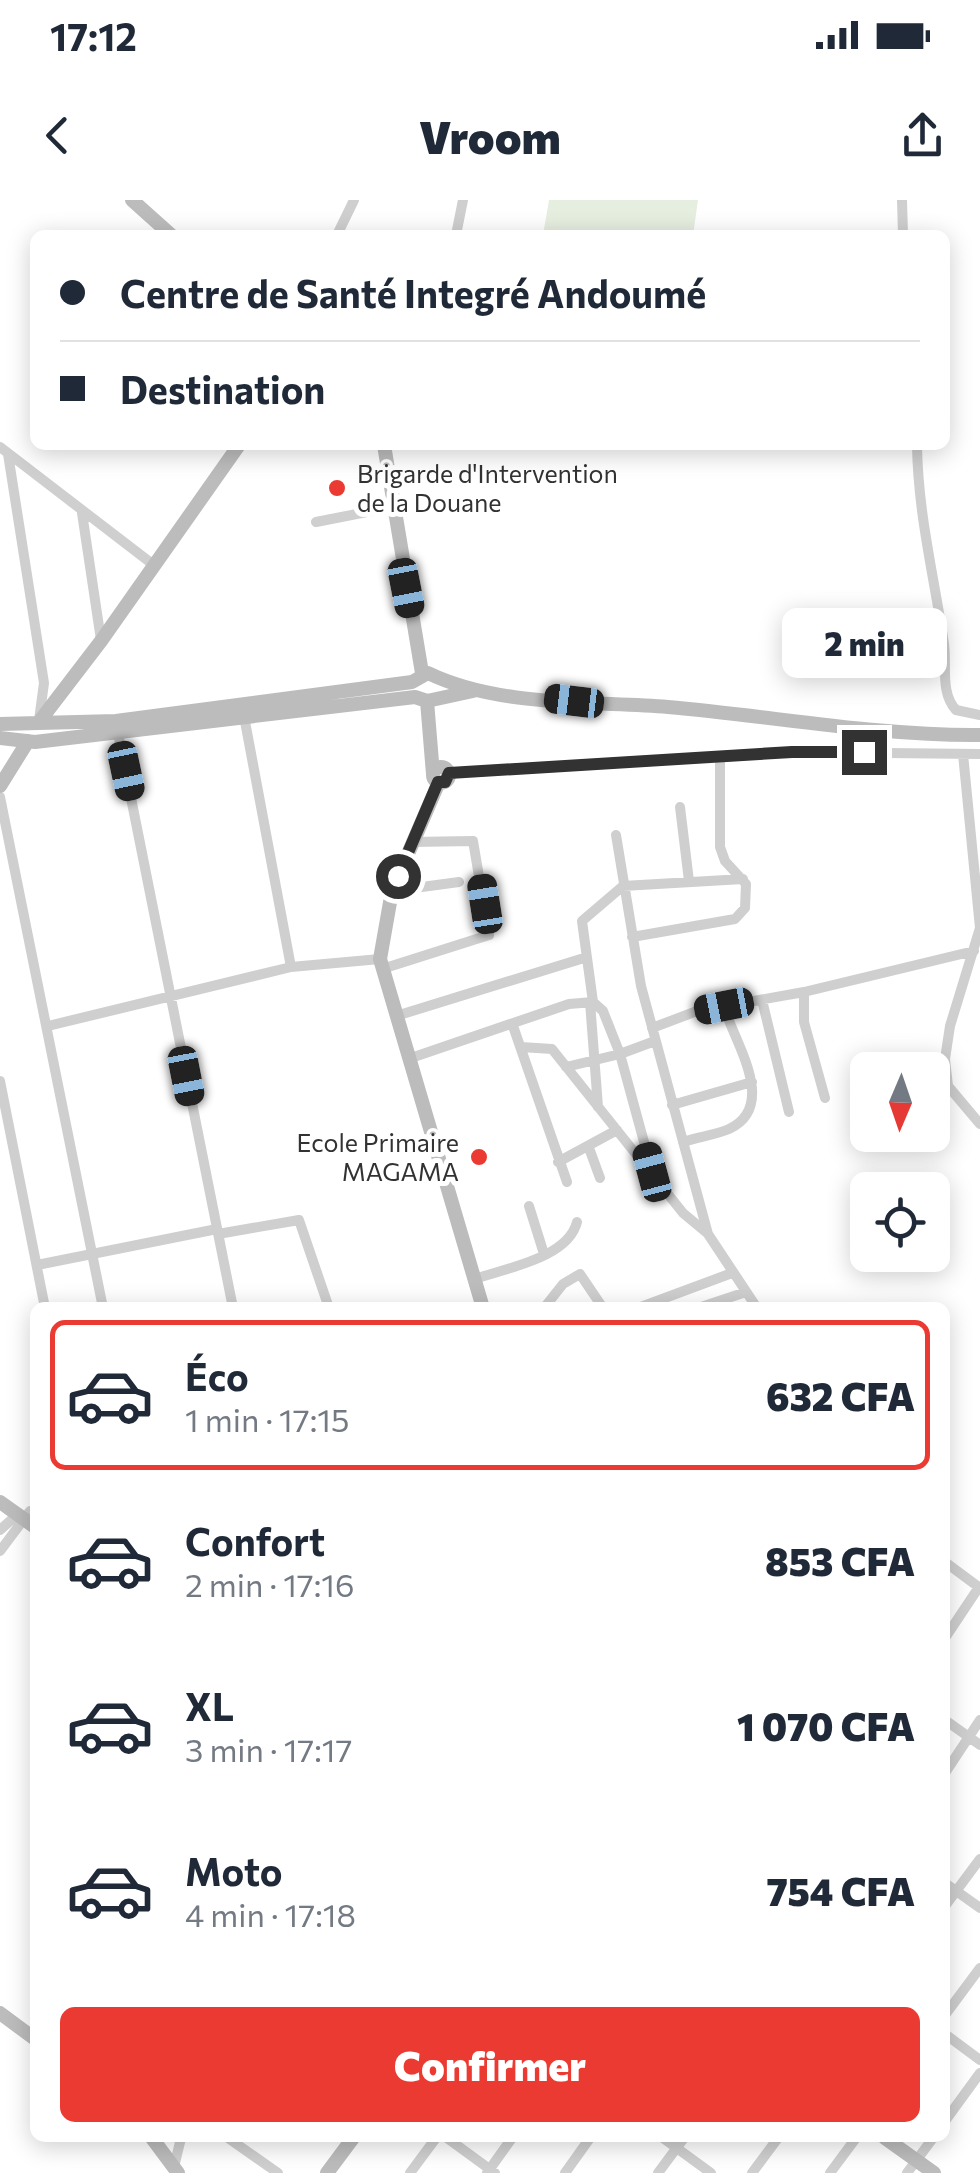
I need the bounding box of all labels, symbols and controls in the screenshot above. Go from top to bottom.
text: 17:12 [50,12,137,59]
icon: back [30,108,85,163]
text: Vroom [419,108,561,163]
icon: share [895,108,950,163]
text: Centre de Santé Integré Andoumé [120,269,706,316]
text: Destination [120,365,325,412]
place label: Brigarde d'Intervention de la Douane [357,458,618,517]
marker: Brigarde d'Intervention de la Douane [326,477,348,499]
car [386,556,426,620]
callout: 2 min [782,607,946,677]
text: 2 min [824,623,905,663]
car [542,682,606,720]
route end [842,730,887,775]
car [105,739,147,803]
route start [376,854,421,899]
car [465,872,505,936]
car [692,986,756,1026]
car [166,1044,206,1108]
north arrow [850,1052,950,1152]
map controls [850,1052,950,1272]
place label: Ecole Primaire MAGAMA [296,1127,459,1186]
car [630,1139,674,1205]
marker: Ecole Primaire MAGAMA [468,1146,490,1168]
button: locate [850,1172,950,1272]
icon: car [65,1350,155,1440]
text: Éco [185,1352,249,1399]
text: 632 CFA [766,1372,915,1419]
text: 1 min · 17:15 [185,1399,349,1439]
icon: car [65,1515,155,1605]
text: Confort [185,1517,325,1564]
text: 853 CFA [765,1537,915,1584]
text: 2 min · 17:16 [185,1564,354,1604]
icon: car [65,1680,155,1770]
text: XL [185,1682,234,1729]
text: 1 070 CFA [737,1702,915,1749]
text: 3 min · 17:17 [185,1729,352,1769]
icon: car [65,1845,155,1935]
text: Moto [185,1847,283,1894]
text: 754 CFA [766,1867,915,1914]
text: 4 min · 17:18 [185,1894,356,1934]
button: Confirmer [60,2007,920,2122]

